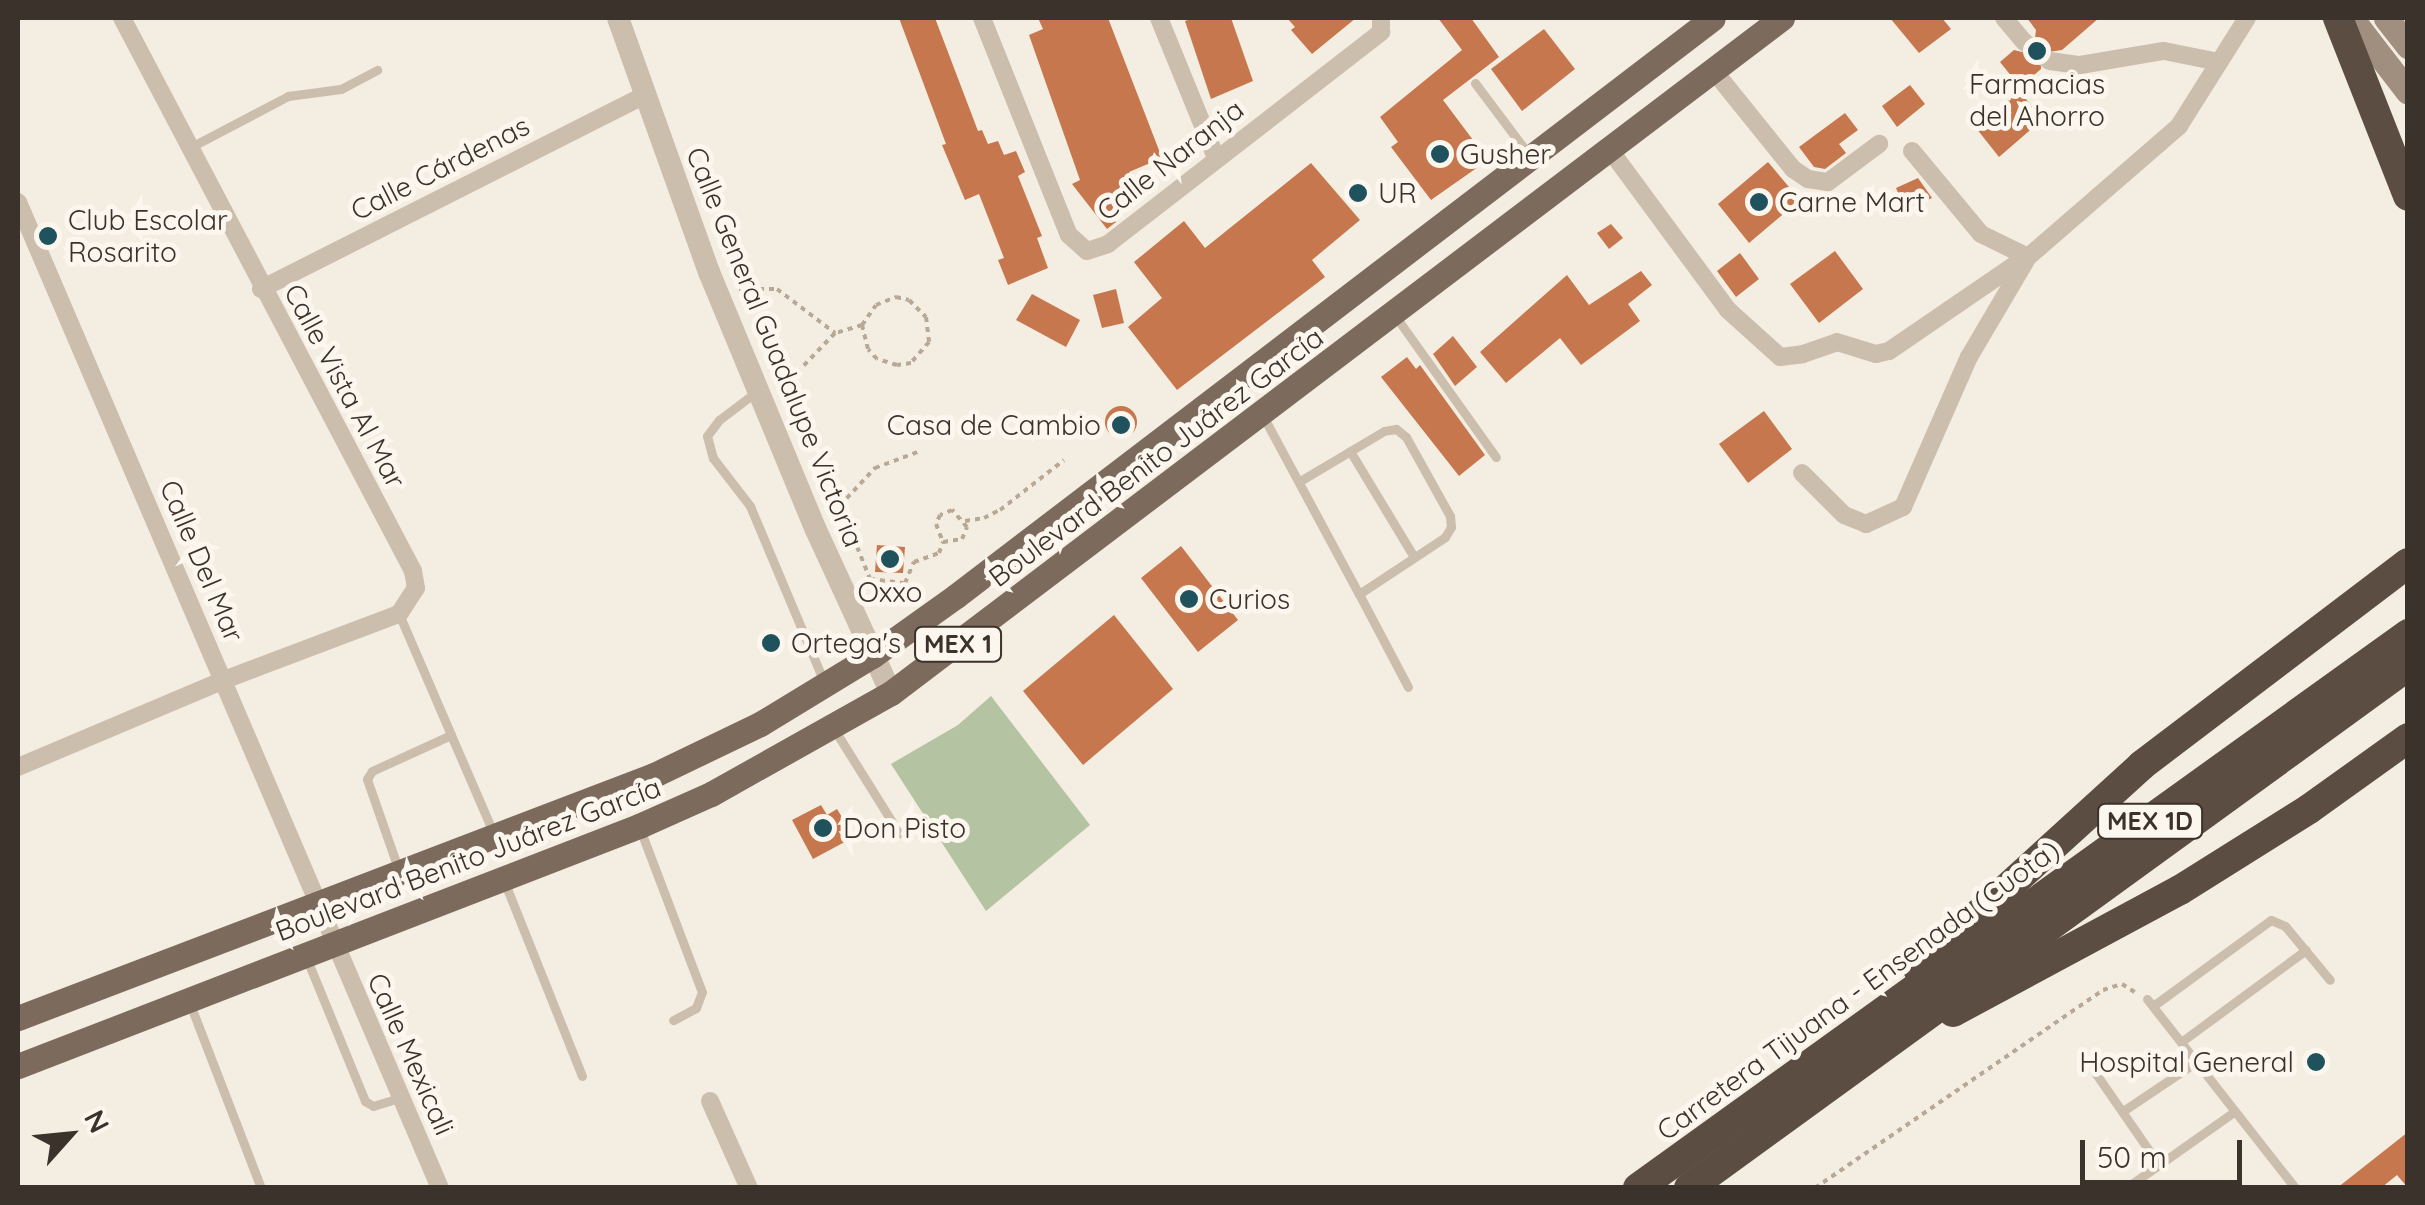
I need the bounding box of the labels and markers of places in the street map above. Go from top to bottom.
marker: Farmacias del Ahorro [2026,40,2048,62]
place label: Farmacias del Ahorro [1969,67,2105,133]
place label: Gusher [1460,137,1551,171]
marker: Gusher [1429,143,1451,165]
place label: UR [1378,176,1417,210]
marker: UR [1347,182,1369,204]
place label: Carne Mart [1779,185,1925,219]
marker: Carne Mart [1748,191,1770,213]
place label: Club Escolar Rosarito [68,203,228,269]
marker: Club Escolar Rosarito [37,225,59,247]
place label: Casa de Cambio [887,408,1101,442]
marker: Casa de Cambio [1110,414,1132,436]
marker: Oxxo [879,548,901,570]
place label: Oxxo [858,575,922,609]
place label: Curios [1209,582,1290,616]
marker: Curios [1178,588,1200,610]
place label: Ortega's [791,626,901,660]
marker: Ortega's [760,632,782,654]
place label: Don Pisto [843,811,966,845]
marker: Don Pisto [812,817,834,839]
place label: Hospital General [2079,1045,2294,1079]
marker: Hospital General [2303,1049,2329,1075]

